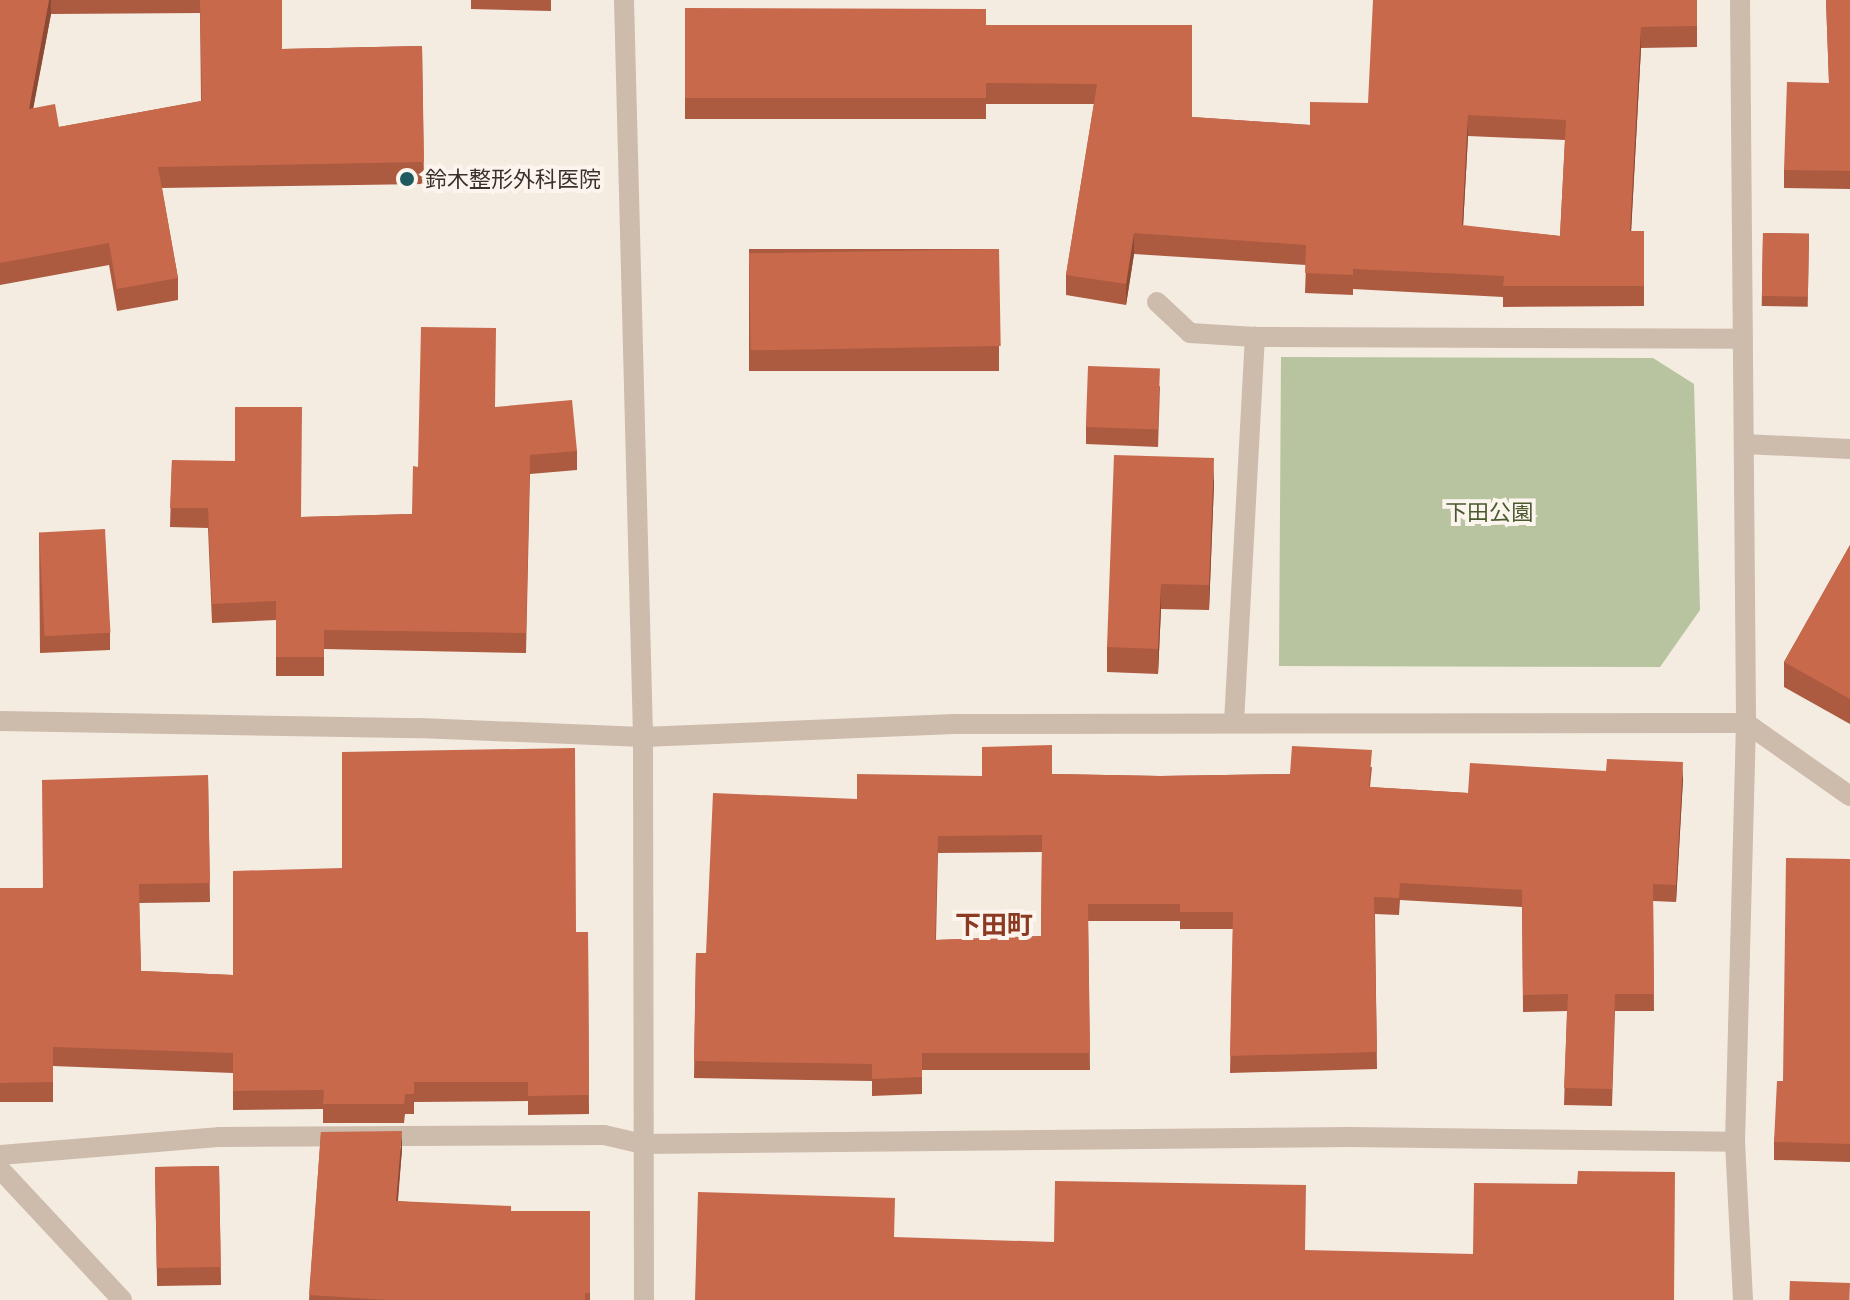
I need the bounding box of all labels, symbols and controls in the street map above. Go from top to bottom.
place label: 鈴木整形外科医院 [425,166,601,192]
marker: 鈴木整形外科医院 [396,168,418,190]
park label: 下田公園 [1445,499,1533,525]
district label: 下田町 [955,909,1033,941]

